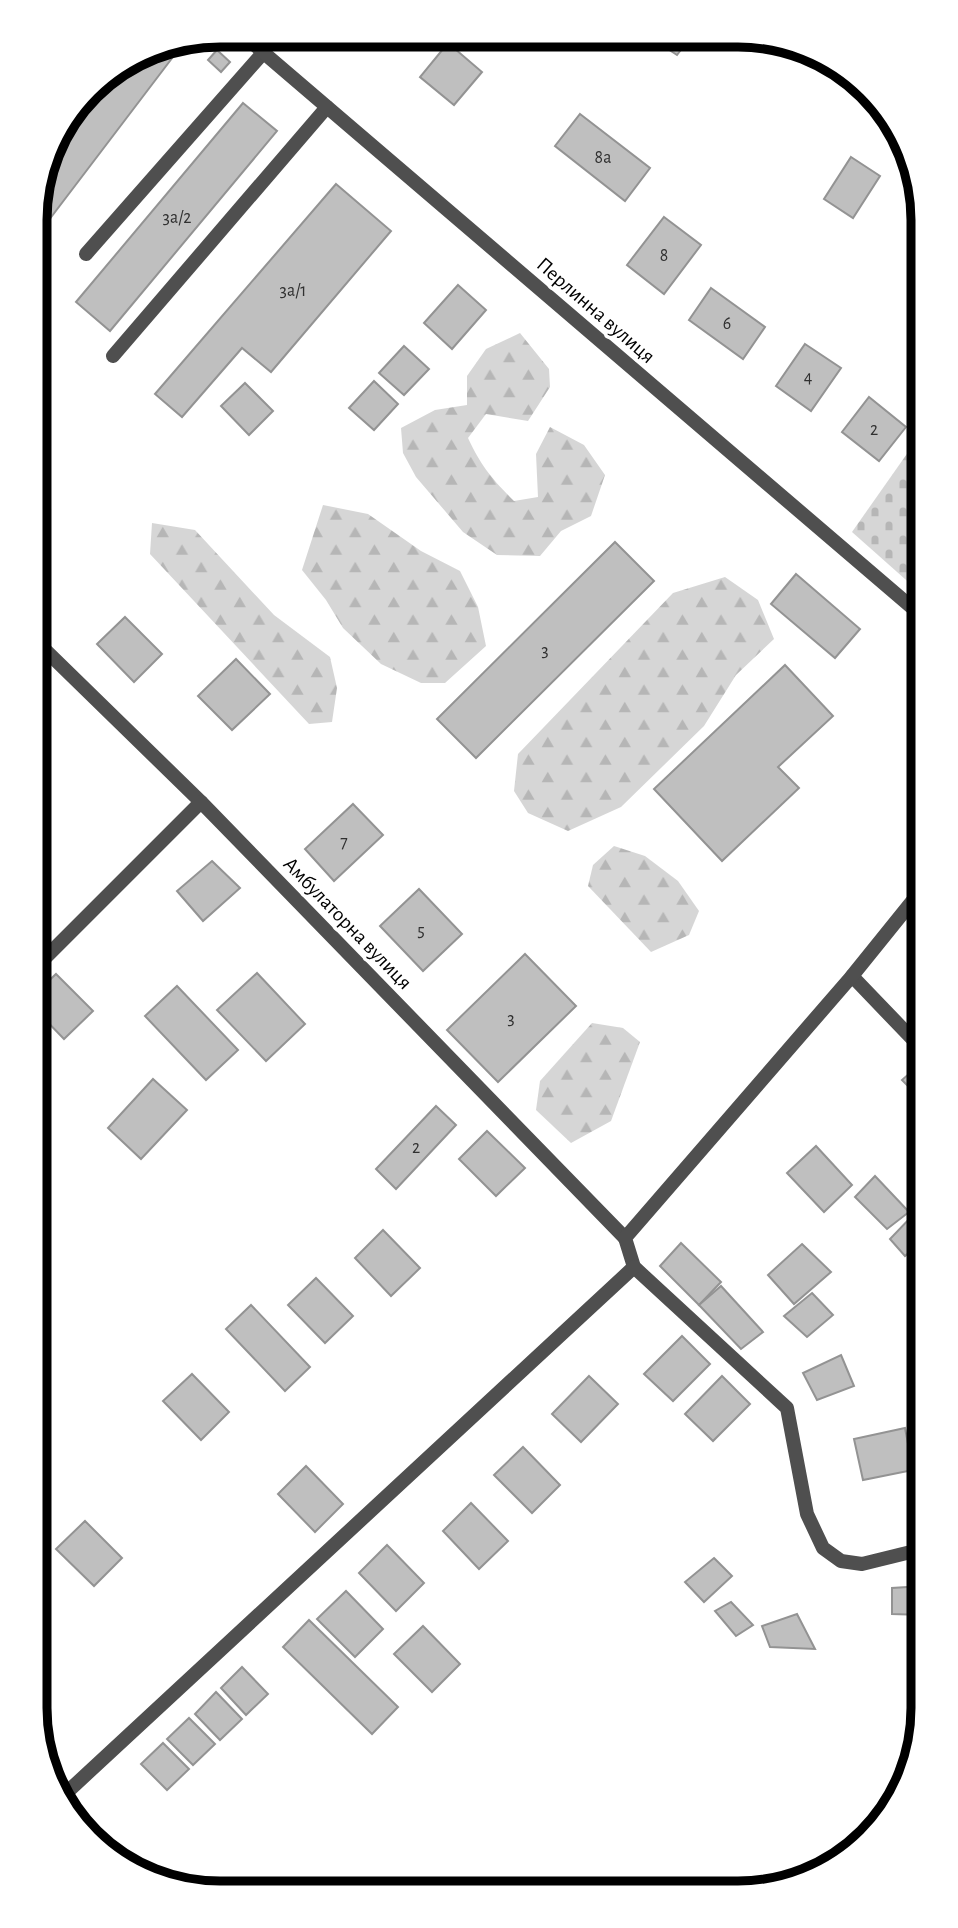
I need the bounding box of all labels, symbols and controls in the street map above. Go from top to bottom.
house number: 8а [595,149,611,167]
house number: 3а/2 [163,209,192,227]
house number: 8 [660,247,668,265]
street label: Перлинна вулиця [533,254,659,367]
house number: 3а/1 [280,282,307,300]
house number: 6 [723,315,731,333]
house number: 4 [804,369,813,387]
house number: 2 [870,421,878,439]
house number: 3 [541,642,549,660]
house number: 7 [340,834,348,852]
street label: Амбулаторна вулиця [279,853,416,993]
house number: 5 [417,922,425,940]
house number: 3 [507,1010,515,1028]
house number: 2 [412,1139,420,1157]

